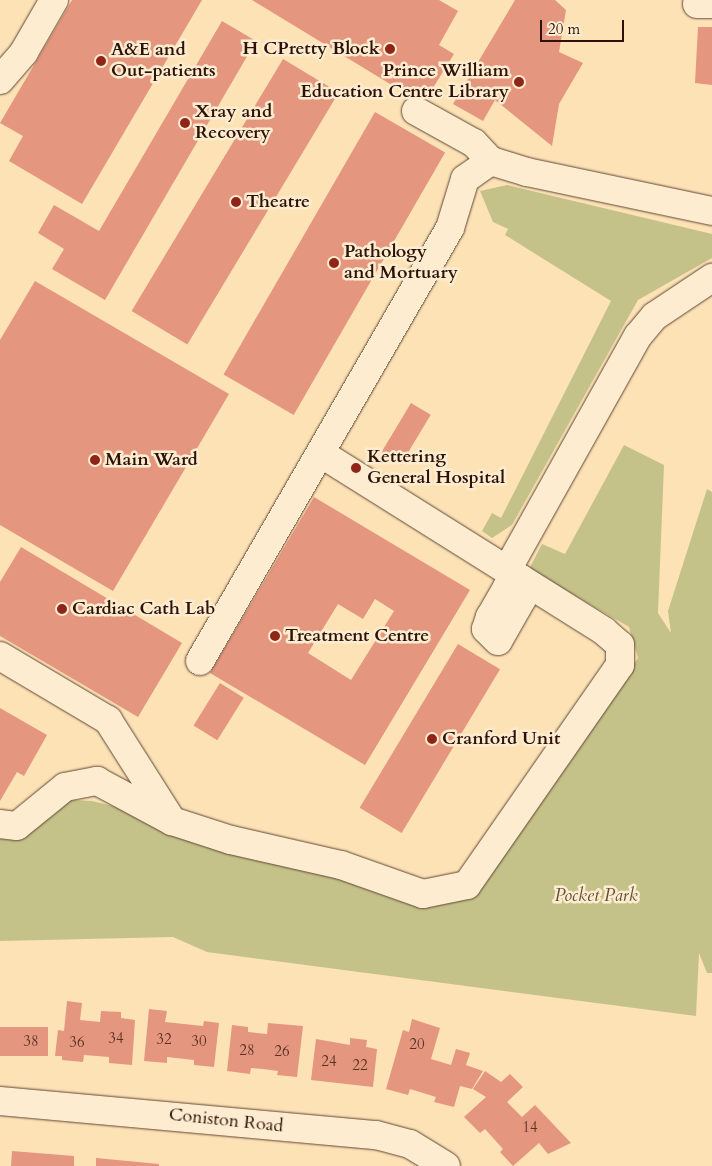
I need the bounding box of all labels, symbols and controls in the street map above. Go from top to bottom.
scale bar [542,10,626,42]
text: 20 m [548,19,580,39]
place label: H CPretty Block [243,38,380,60]
place label: A&E and Out-patients [111,40,216,82]
marker: H CPretty Block [384,43,396,55]
marker: A&E and Out-patients [95,55,107,67]
place label: Prince William Education Centre Library [300,61,509,104]
marker: Prince William Education Centre Library [513,76,525,88]
place label: Xray and Recovery [195,102,272,144]
marker: Xray and Recovery [179,117,191,129]
place label: Theatre [246,191,310,213]
marker: Theatre [230,196,242,208]
place label: Pathology and Mortuary [344,242,458,284]
marker: Pathology and Mortuary [328,257,340,269]
place label: Kettering General Hospital [367,447,505,489]
place label: Main Ward [105,449,198,471]
marker: Main Ward [89,454,101,466]
marker: Kettering General Hospital [349,461,363,475]
place label: Cardiac Cath Lab [72,598,215,620]
marker: Cardiac Cath Lab [56,603,68,615]
place label: Treatment Centre [285,625,429,647]
marker: Treatment Centre [269,630,281,642]
place label: Cranford Unit [442,728,560,750]
marker: Cranford Unit [426,733,438,745]
park label: Pocket Park [554,885,638,907]
house number: 34 [108,1030,124,1048]
house number: 32 [156,1031,172,1049]
house number: 38 [23,1033,39,1051]
house number: 30 [191,1033,207,1051]
house number: 36 [69,1034,85,1052]
house number: 20 [409,1036,425,1054]
house number: 28 [239,1042,255,1060]
house number: 26 [274,1043,290,1061]
house number: 24 [321,1053,337,1071]
house number: 22 [352,1057,368,1075]
street label: Coniston Road [168,1104,284,1138]
house number: 14 [522,1119,538,1137]

